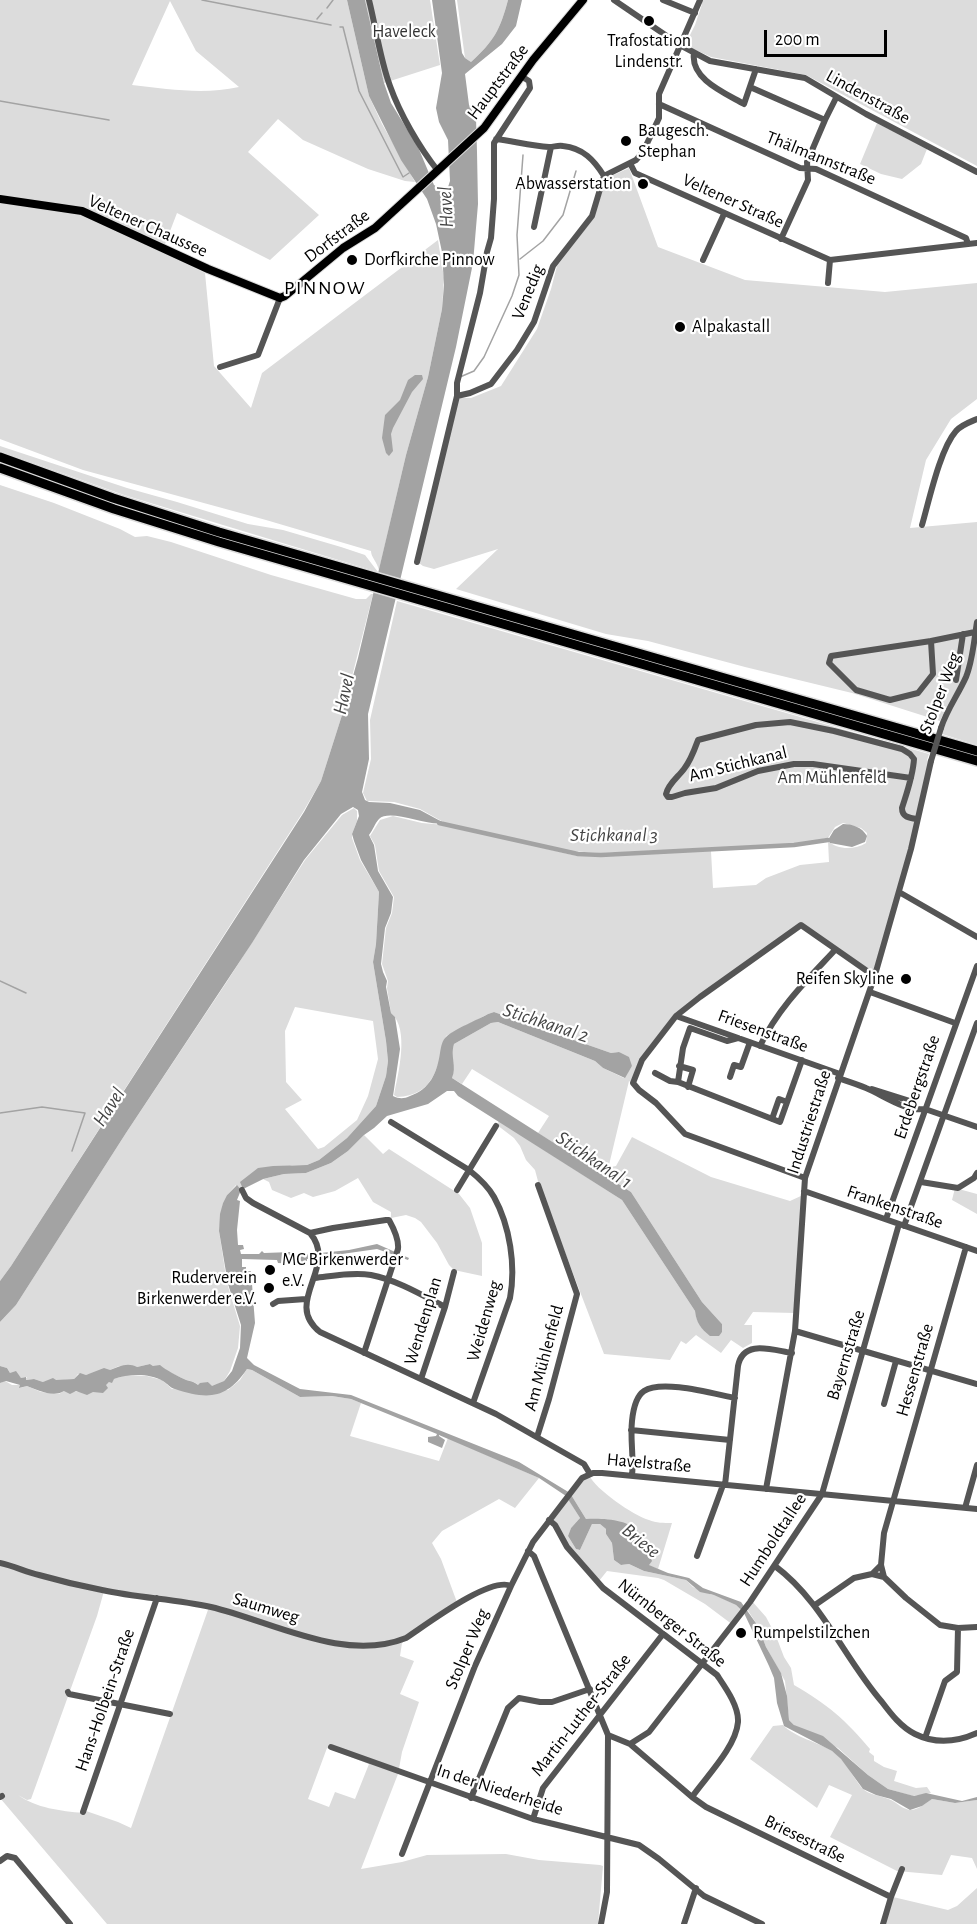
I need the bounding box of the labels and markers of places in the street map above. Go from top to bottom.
marker: Trafostation Lindenstr. [642,14,656,28]
place label: Trafostation Lindenstr. [607,30,691,72]
place label: Baugesch. Stephan [638,120,709,162]
marker: Baugesch. Stephan [619,134,633,148]
place label: Abwasserstation [515,173,631,195]
marker: Abwasserstation [636,177,650,191]
place label: Dorfkirche Pinnow [364,249,495,271]
marker: Dorfkirche Pinnow [345,253,359,267]
place label: Alpakastall [692,316,770,338]
marker: Alpakastall [673,320,687,334]
place label: Reifen Skyline [796,968,894,990]
marker: Reifen Skyline [899,972,913,986]
place label: MC Birkenwerder e.V. [282,1249,403,1292]
marker: MC Birkenwerder e.V. [263,1263,277,1277]
place label: Ruderverein Birkenwerder e.V. [137,1267,257,1310]
marker: Ruderverein Birkenwerder e.V. [262,1281,276,1295]
place label: Rumpelstilzchen [753,1622,870,1644]
marker: Rumpelstilzchen [734,1626,748,1640]

